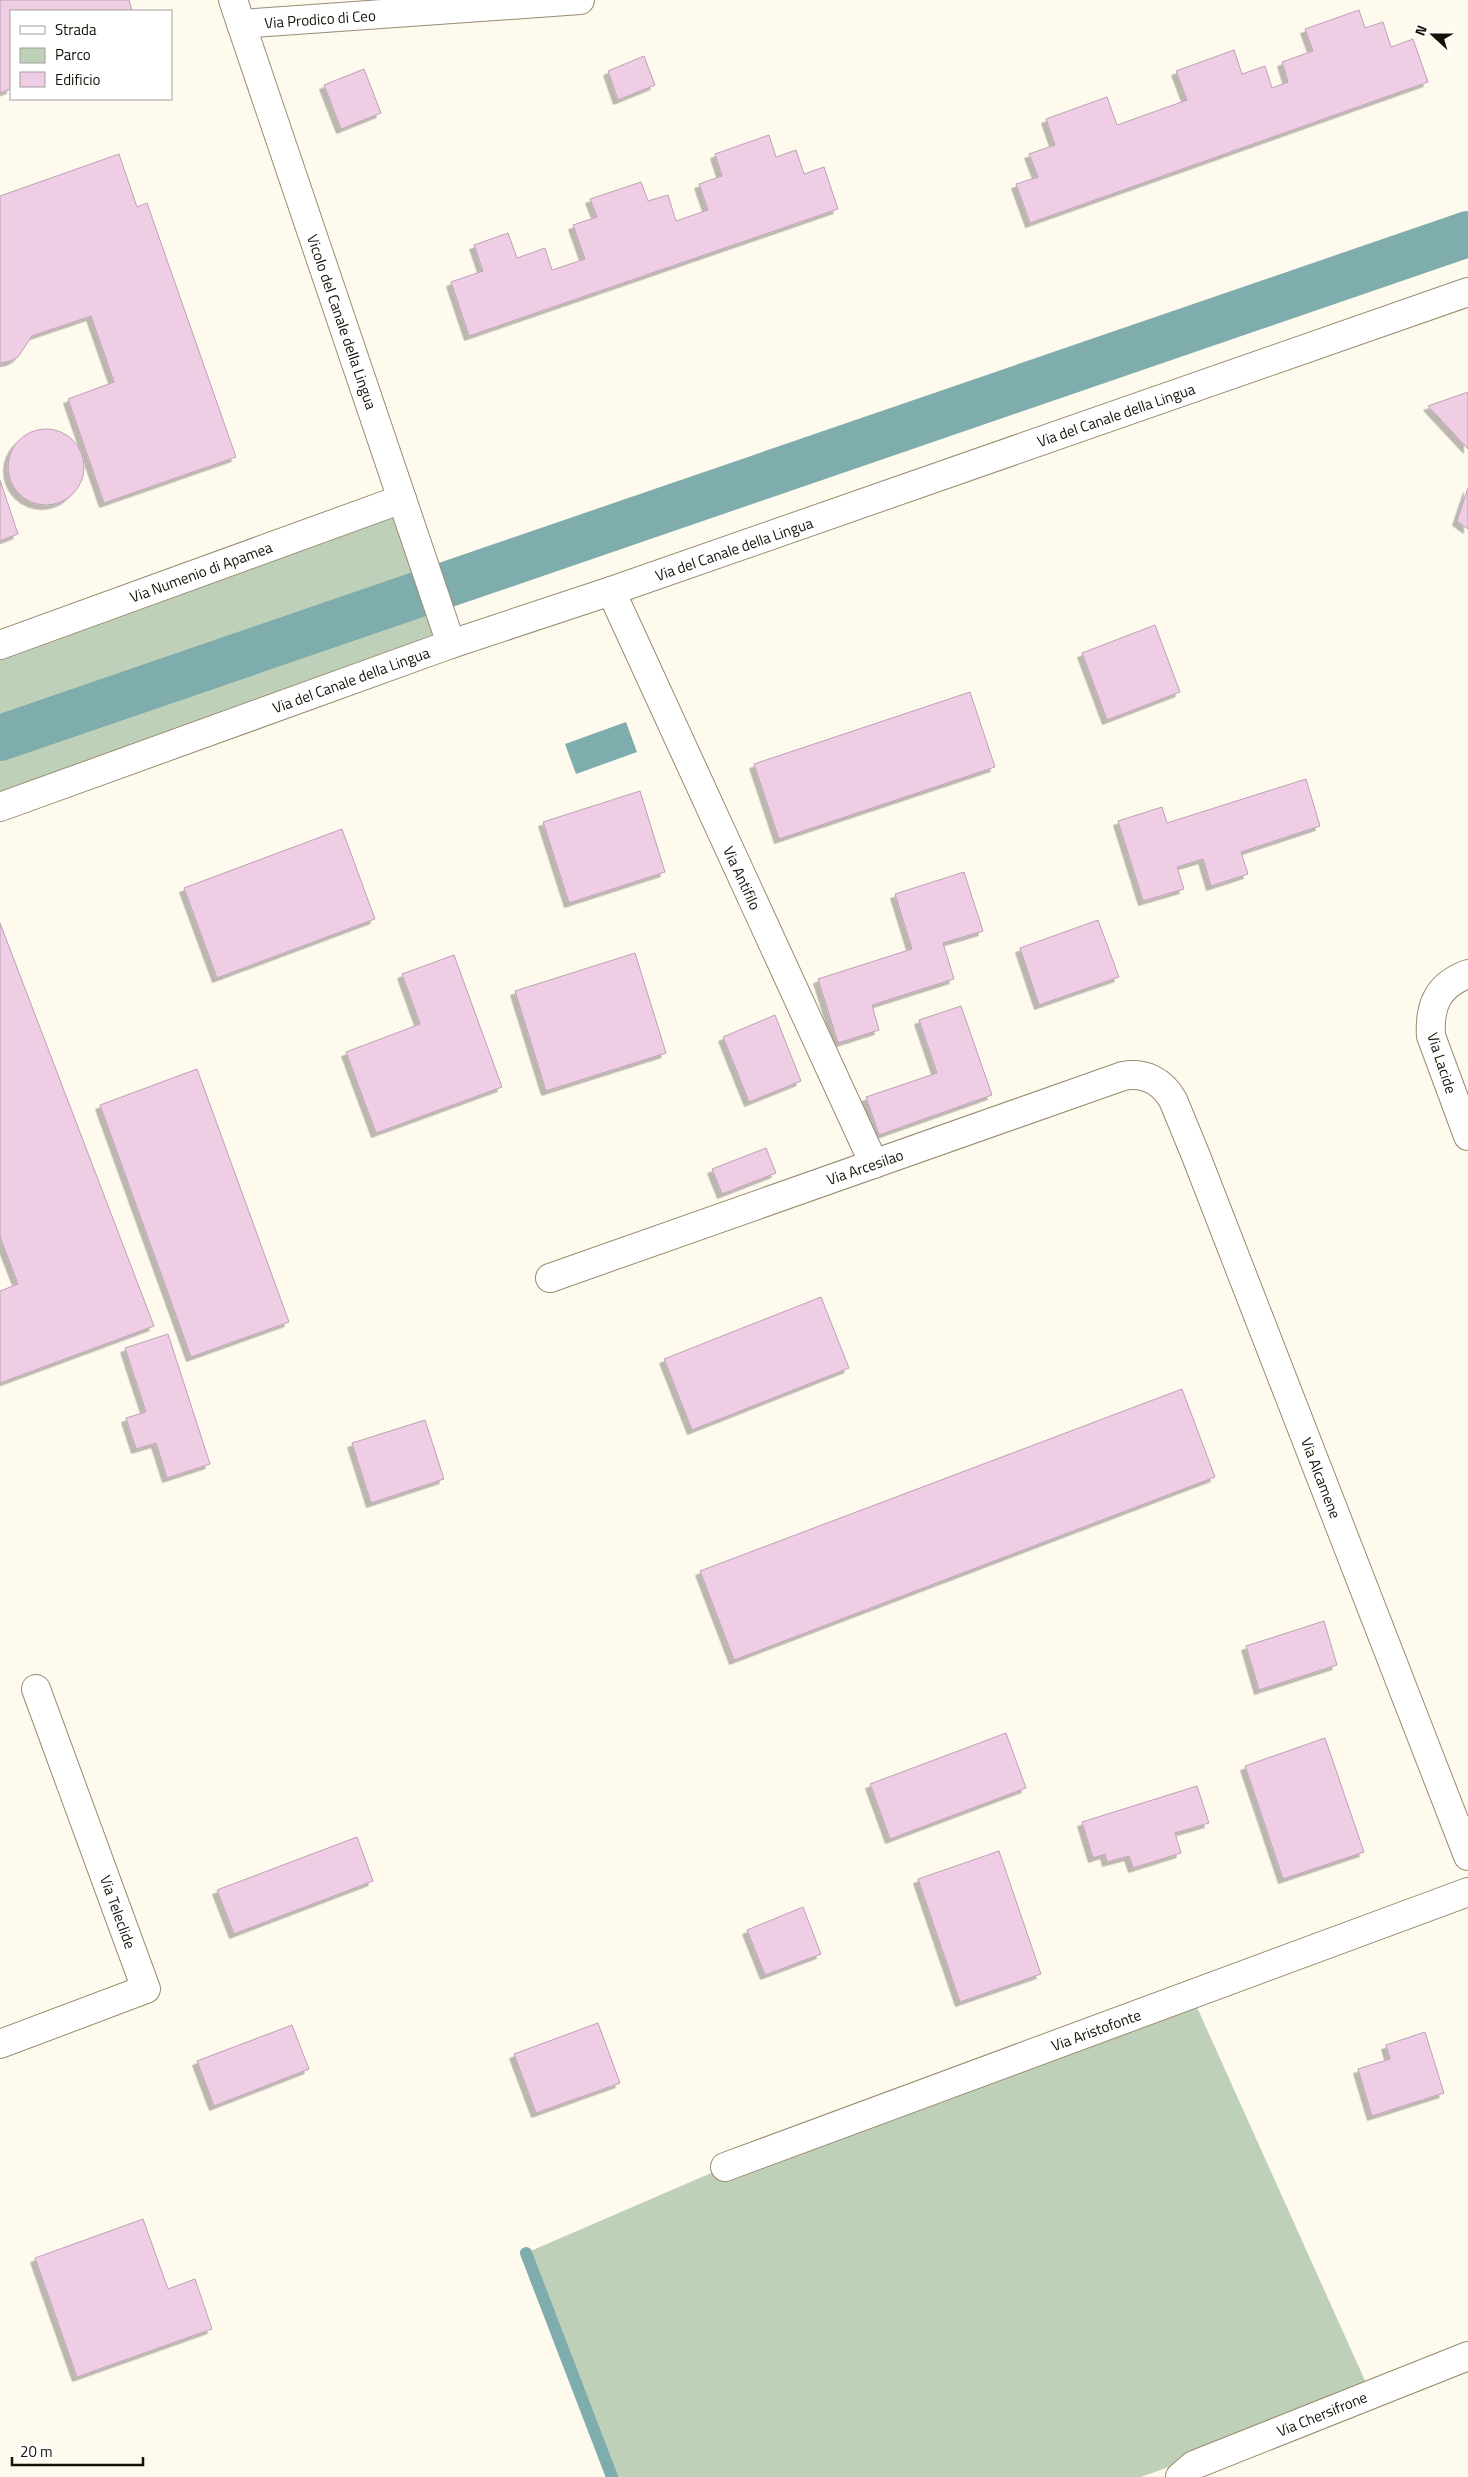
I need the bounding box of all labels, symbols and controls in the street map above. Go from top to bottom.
street label: Via Prodico di Ceo [264,4,377,34]
legend [10,10,172,100]
north arrow [1408,10,1458,60]
text: Strada [55,18,97,41]
text: N [1409,22,1432,38]
text: Parco [55,43,91,66]
text: Edificio [55,68,100,91]
street label: Vicolo del Canale della Lingua [301,231,383,413]
street label: Via del Canale della Lingua [1034,377,1199,453]
street label: Via del Canale della Lingua [652,511,817,587]
street label: Via Numenio di Apamea [127,535,276,608]
street label: Via del Canale della Lingua [269,641,433,719]
street label: Via Antifilo [717,842,767,914]
street label: Via Lacide [1421,1030,1463,1096]
street label: Via Arcesilao [823,1143,907,1191]
street label: Via Alcamene [1295,1434,1347,1522]
street label: Via Teleclide [94,1872,142,1952]
street label: Via Aristofonte [1048,2003,1144,2057]
street label: Via Chersifrone [1273,2385,1371,2443]
scale bar [12,2434,144,2466]
text: 20 m [20,2440,53,2463]

